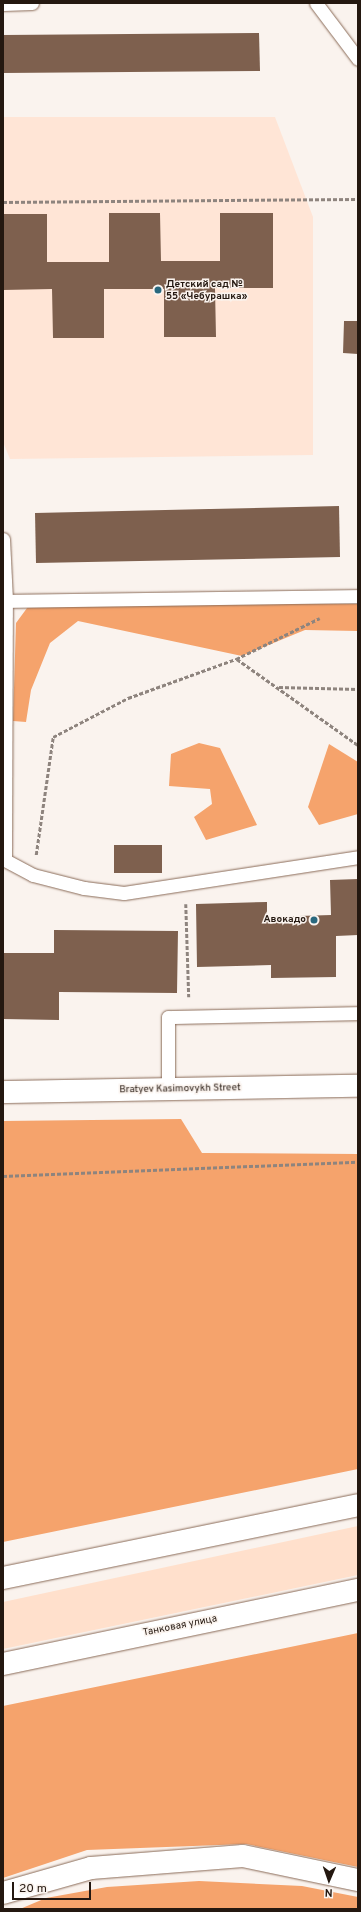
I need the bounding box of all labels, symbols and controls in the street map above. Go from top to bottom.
place label: Детский сад № 55 «Чебурашка» [166,278,247,302]
marker: Детский сад № 55 «Чебурашка» [153,285,163,295]
place label: Авокадо [263,914,306,926]
marker: Авокадо [309,915,319,925]
street label: Bratyev Kasimovykh Street [119,1082,241,1096]
street label: Танковая улица [142,1613,218,1639]
north arrow [309,1860,349,1900]
scale bar [14,1874,93,1900]
text: 20 m [19,1881,47,1897]
text: N [324,1885,333,1899]

